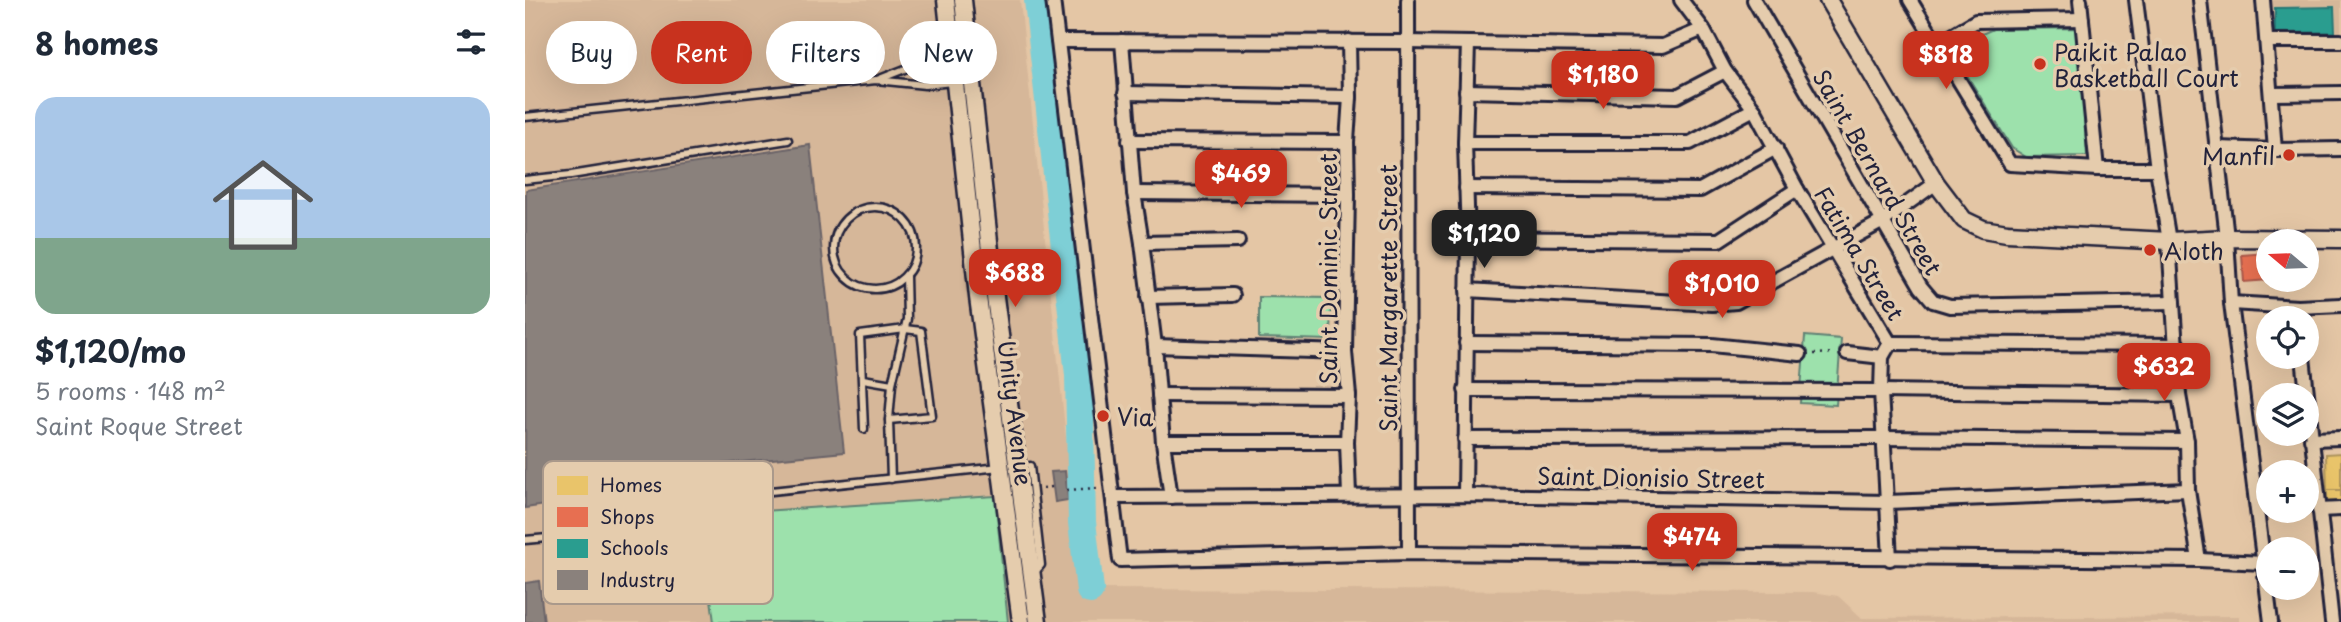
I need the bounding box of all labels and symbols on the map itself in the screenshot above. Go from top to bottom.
pin: $818 [1905,32,1987,91]
place label: Paikit Palao Basketball Court [2054,34,2239,95]
pin: $1,180 [1546,52,1660,111]
marker: Paikit Palao Basketball Court [2032,56,2048,72]
street label: Saint Bernard Street [1805,63,1951,281]
place label: Manfil [2202,138,2275,173]
marker: Manfil [2281,147,2297,163]
pin: $469 [1200,150,1282,210]
street label: Saint Dominic Street [1310,153,1345,385]
street label: Saint Margarette Street [1370,164,1405,432]
street label: Fatima Street [1806,179,1914,327]
pin: $1,120 [1427,210,1541,270]
north arrow [2256,229,2319,292]
place label: Aloth [2164,233,2224,268]
marker: Aloth [2142,242,2158,258]
pin: $688 [974,250,1056,309]
pin: $1,010 [1665,260,1779,320]
street label: Unity Avenue [990,338,1042,488]
pin: $632 [2123,344,2205,403]
place label: Via [1117,399,1154,434]
marker: Via [1095,408,1111,424]
street label: Saint Dionisio Street [1537,458,1765,496]
legend [543,461,773,604]
text: Homes [600,470,662,498]
text: Shops [600,502,654,530]
pin: $474 [1651,514,1733,573]
text: Schools [600,533,668,561]
text: Industry [600,565,675,593]

